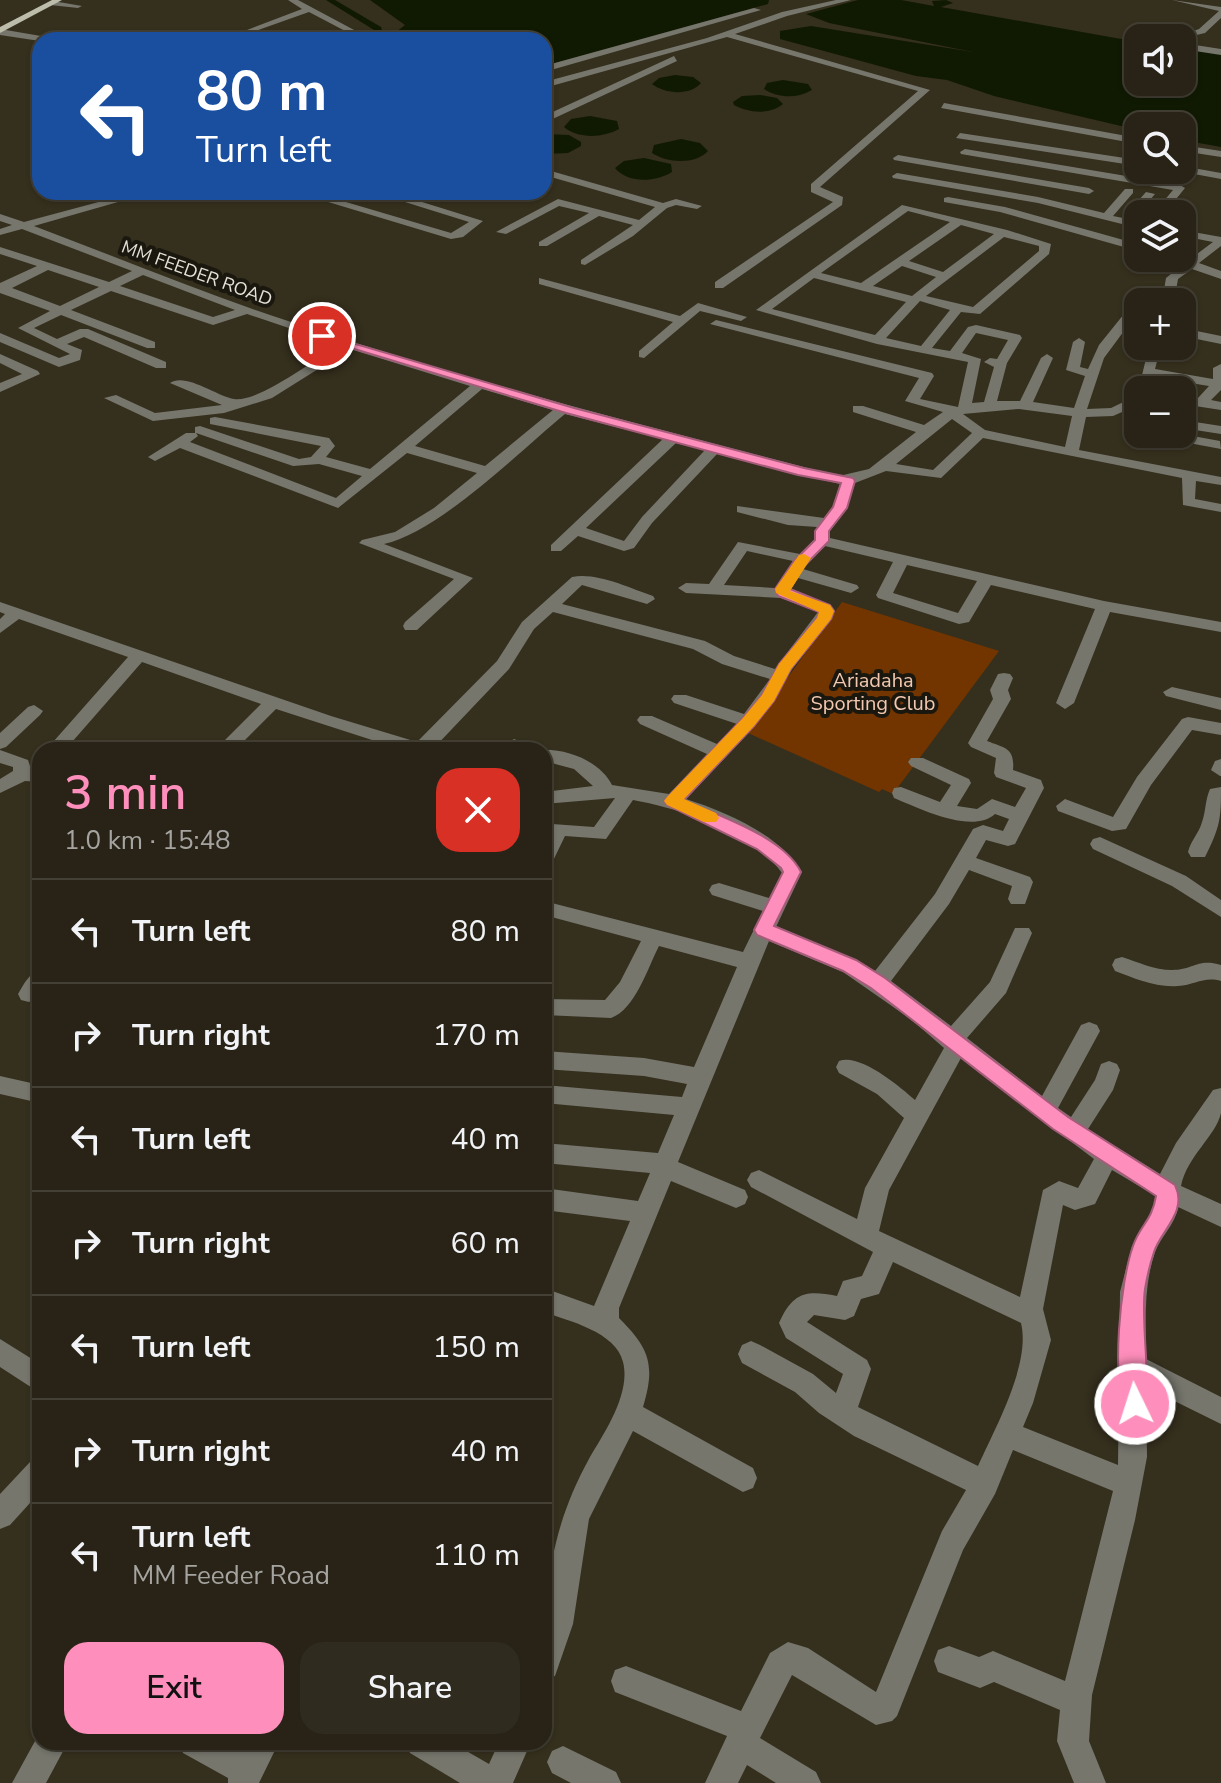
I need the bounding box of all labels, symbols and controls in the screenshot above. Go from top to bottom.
map controls [1124,24,1196,448]
button: sound [1124,24,1196,96]
text: 80 m [196,53,327,130]
icon: left [64,64,168,168]
button: search [1124,112,1196,184]
text: Turn left [196,126,331,175]
button: layers [1124,200,1196,272]
street label: MM FEEDER ROAD [118,235,276,311]
button: + [1124,288,1196,360]
pin [288,302,356,370]
icon: arrive [300,314,344,358]
button: − [1124,376,1196,448]
park label: Ariadaha Sporting Club [811,667,935,717]
text: 3 min [64,760,186,826]
button: close [436,768,520,852]
text: 1.0 km · 15:48 [64,823,231,858]
icon: left [64,909,108,953]
text: Turn left [132,911,250,952]
text: 80 m [451,911,520,952]
icon: right [64,1013,108,1057]
text: Turn right [132,1015,270,1056]
text: 170 m [433,1015,520,1056]
icon: left [64,1117,108,1161]
text: Turn left [132,1119,250,1160]
text: 40 m [451,1119,520,1160]
icon: right [64,1221,108,1265]
text: Turn right [132,1223,270,1264]
text: 60 m [451,1223,520,1264]
icon: left [64,1325,108,1369]
text: Turn left [132,1327,250,1368]
text: 150 m [433,1327,520,1368]
position arrow [1093,1362,1177,1446]
icon: right [64,1429,108,1473]
text: Turn right [132,1431,270,1472]
text: 40 m [451,1431,520,1472]
text: Turn left [132,1517,250,1558]
icon: left [64,1533,108,1577]
text: 110 m [433,1535,520,1576]
text: MM Feeder Road [132,1558,330,1593]
button: Exit [64,1642,284,1734]
button: Share [300,1642,520,1734]

